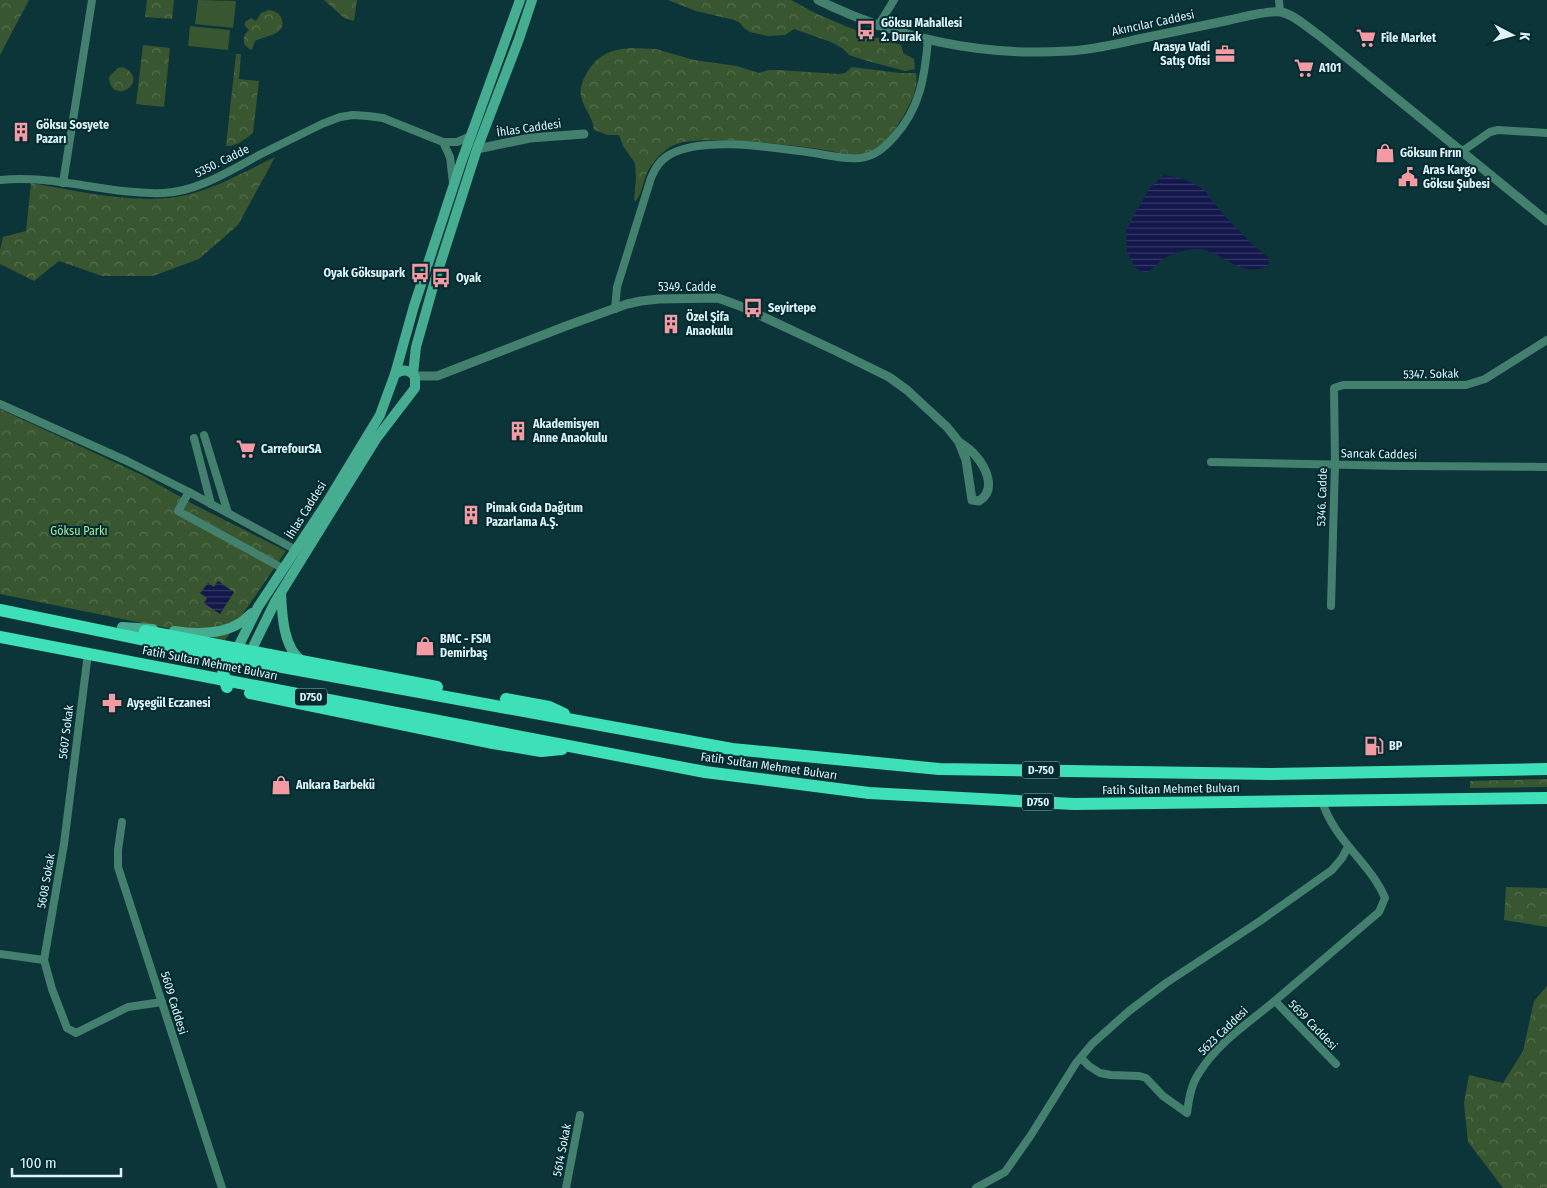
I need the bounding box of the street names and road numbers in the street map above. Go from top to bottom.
street label: Akıncılar Caddesi [1110,7,1196,39]
street label: İhlas Caddesi [496,116,562,139]
street label: 5350. Cadde [193,142,251,180]
street label: 5349. Cadde [658,280,716,294]
street label: 5347. Sokak [1403,367,1459,381]
street label: Sancak Caddesi [1341,446,1417,462]
street label: 5346. Cadde [1314,467,1330,527]
street label: İhlas Caddesi [282,478,329,541]
street label: Fatih Sultan Mehmet Bulvarı [141,643,279,683]
road number: D750 [295,689,327,706]
street label: 5607 Sokak [56,704,76,760]
street label: Fatih Sultan Mehmet Bulvarı [700,749,838,783]
road number: D-750 [1022,762,1060,778]
street label: Fatih Sultan Mehmet Bulvarı [1102,781,1240,797]
road number: D750 [1022,794,1054,810]
street label: 5608 Sokak [34,852,58,910]
street label: 5609 Caddesi [158,970,190,1036]
street label: 5659 Caddesi [1286,997,1340,1053]
street label: 5623 Caddesi [1195,1004,1251,1058]
street label: 5614 Sokak [550,1122,574,1178]

